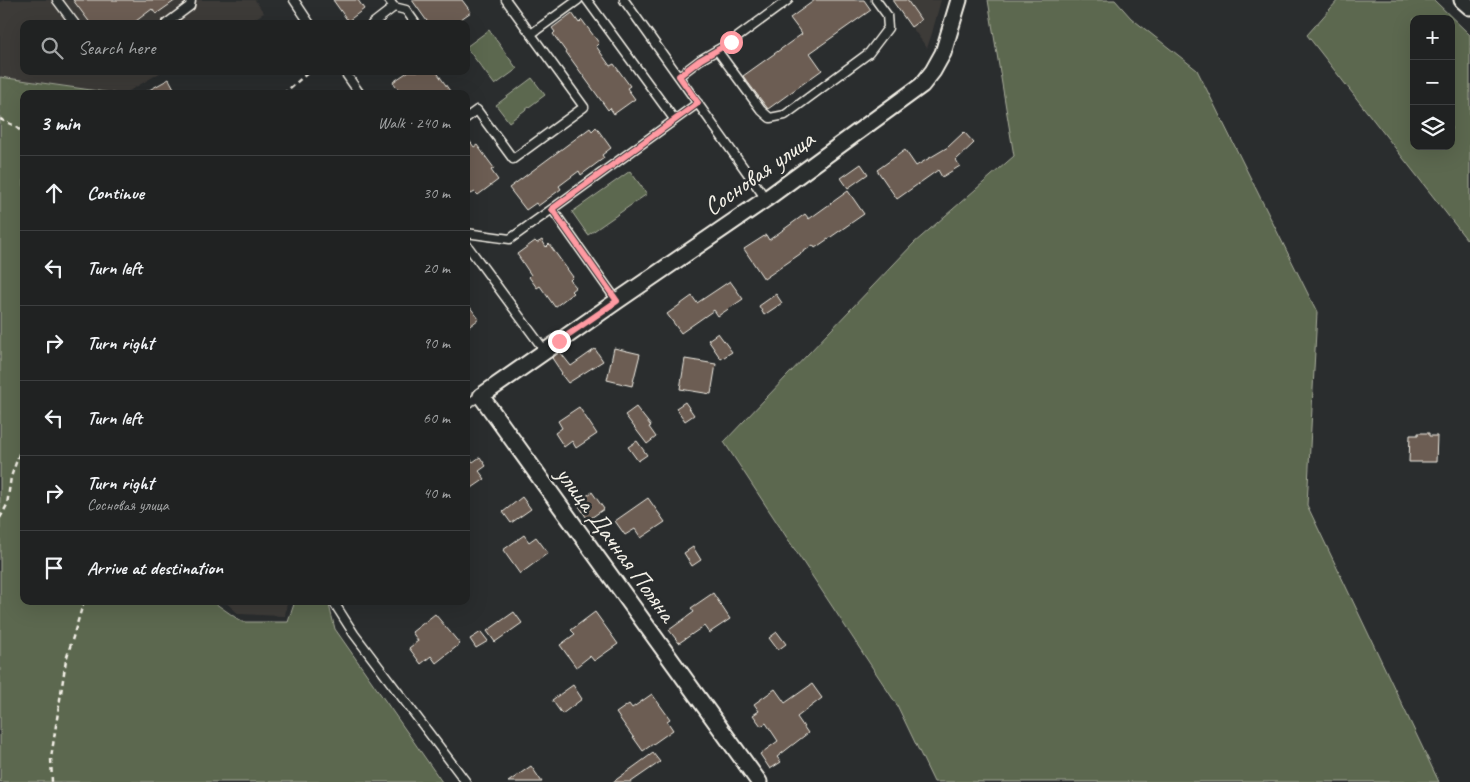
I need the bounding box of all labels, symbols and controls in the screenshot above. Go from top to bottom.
map controls [1410,15,1455,150]
button: + [1410,15,1455,60]
search box [20,20,470,75]
route start [720,31,743,54]
icon: search [38,34,66,62]
text: Search here [78,36,155,60]
button: − [1410,60,1455,105]
button: layers [1410,105,1455,150]
text: 3 min [40,110,80,136]
text: Walk · 240 m [378,113,450,133]
street label: Сосновая улица [697,122,822,223]
icon: ahead [40,179,68,207]
text: Continue [87,181,144,205]
text: 30 m [423,183,450,203]
icon: left [40,254,68,282]
text: Turn left [87,256,142,280]
text: 20 m [423,258,450,278]
icon: right [40,329,68,357]
route end [548,330,571,353]
text: Turn right [87,331,154,355]
text: 90 m [423,333,450,353]
icon: left [40,404,68,432]
text: Turn left [87,406,142,430]
text: 60 m [423,408,450,428]
street label: улица Дачная Поляна [548,458,685,630]
text: Turn right [87,471,154,495]
icon: right [40,479,68,507]
text: 40 m [423,483,450,503]
text: Сосновая улица [87,495,169,515]
icon: arrive [40,554,68,582]
text: Arrive at destination [87,556,223,580]

